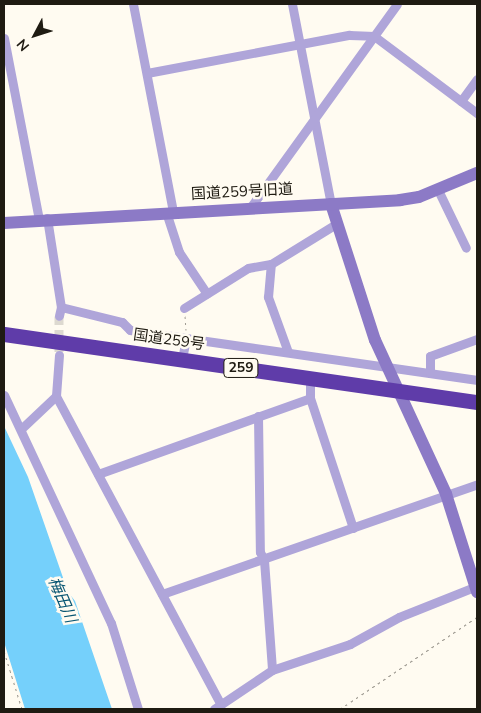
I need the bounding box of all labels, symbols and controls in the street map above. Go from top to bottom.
north arrow [10,10,60,60]
text: N [12,35,34,55]
street label: 国道259号旧道 [191,180,293,204]
street label: 国道259号 [132,326,206,354]
road number: 259 [222,356,260,379]
water label: 梅田川 [44,574,80,626]

